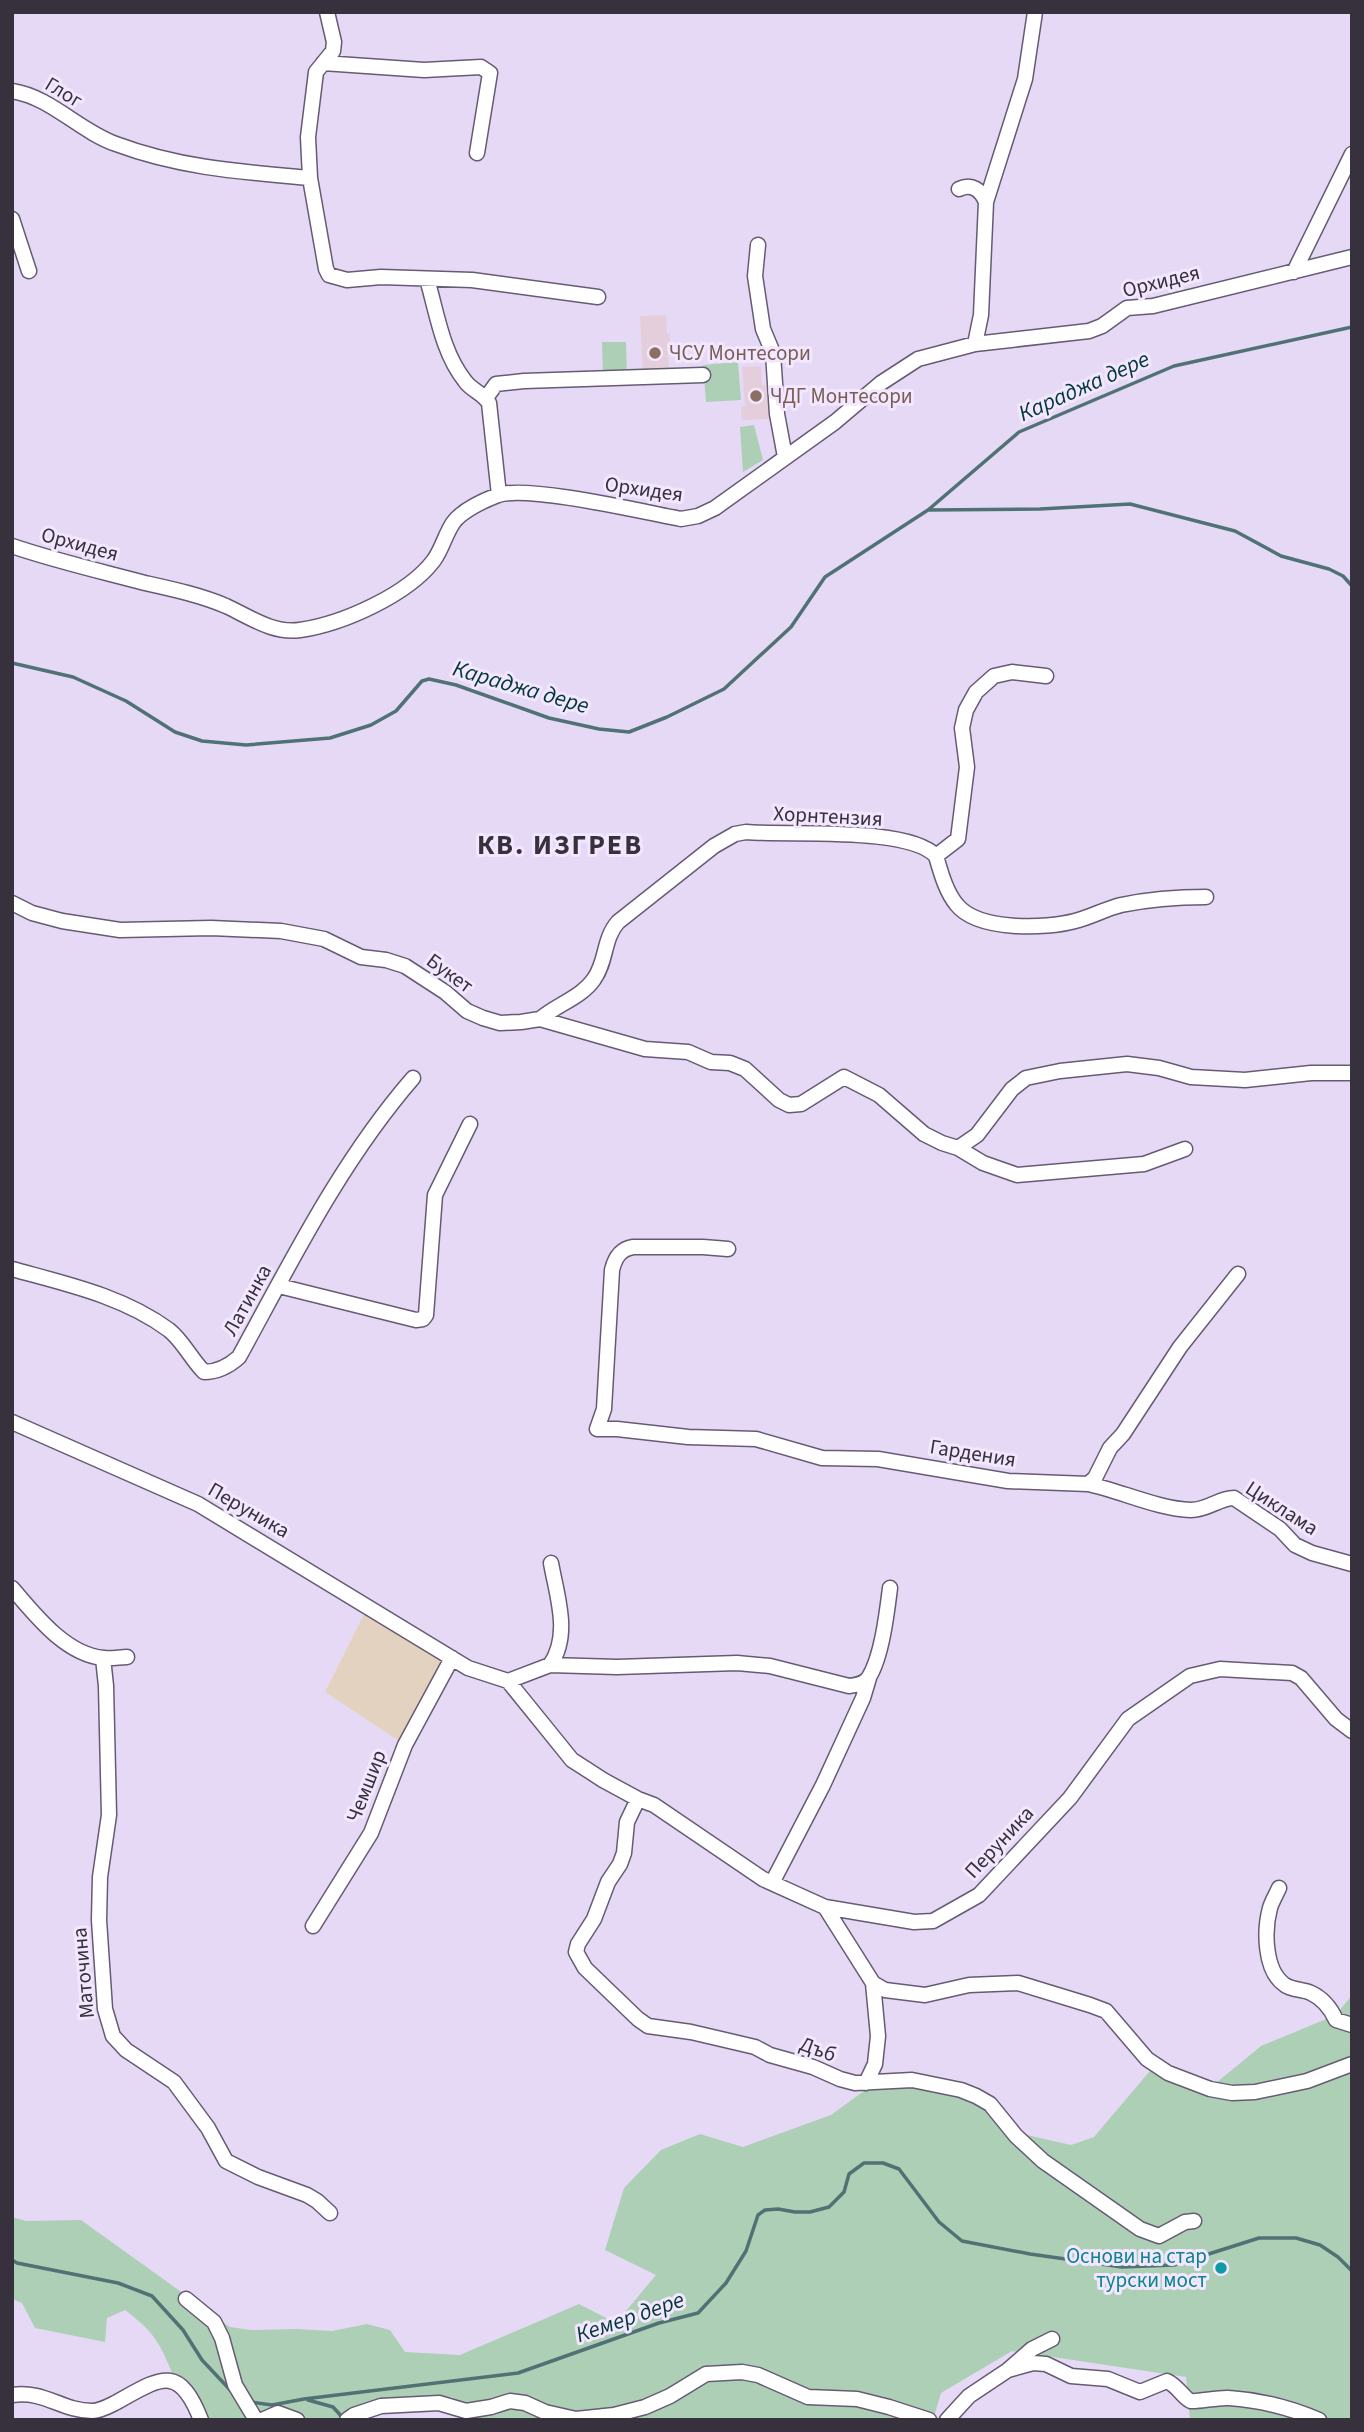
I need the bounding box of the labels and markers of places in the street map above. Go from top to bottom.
place label: ЧСУ Монтесори [669,338,811,368]
marker: ЧСУ Монтесори [647,345,663,361]
place label: ЧДГ Монтесори [770,381,913,411]
marker: ЧДГ Монтесори [748,388,764,404]
place label: Основи на стар турски мост [1066,2241,1207,2295]
marker: Основи на стар турски мост [1213,2260,1229,2276]

